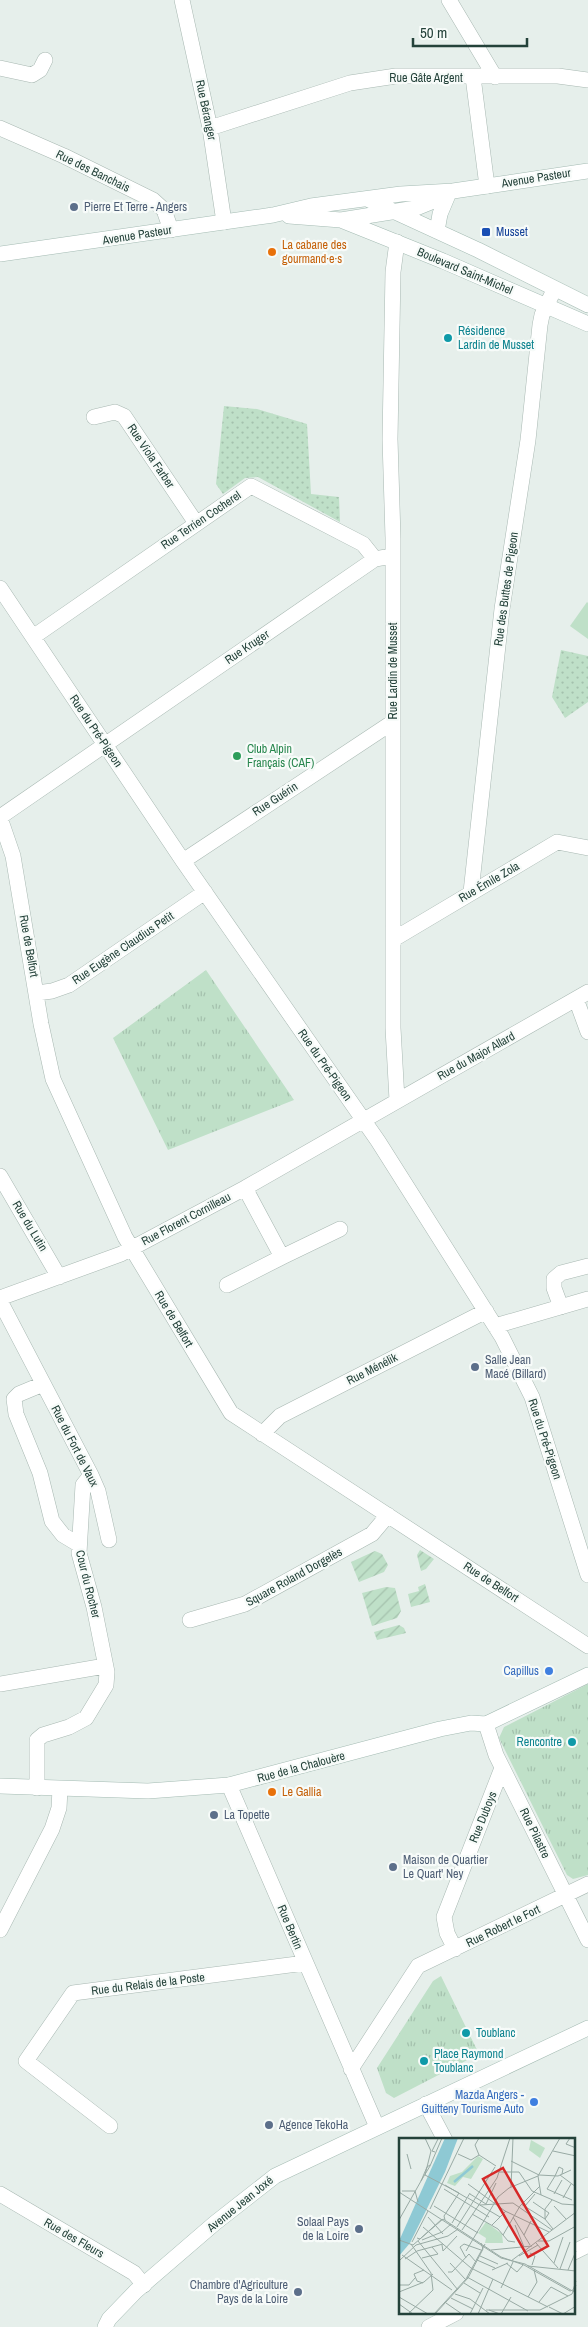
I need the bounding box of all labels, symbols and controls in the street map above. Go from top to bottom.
scale bar [413,15,527,47]
text: 50 m [420,22,447,43]
street label: Rue Gâte Argent [389,70,463,86]
street label: Rue Béranger [192,78,220,142]
street label: Rue des Banchais [53,146,133,196]
street label: Avenue Pasteur [499,165,572,192]
place label: Pierre Et Terre - Angers [84,199,187,215]
marker: Pierre Et Terre - Angers [68,201,80,213]
street label: Avenue Pasteur [100,222,173,249]
place label: Musset [496,224,528,240]
marker: Musset [480,226,492,238]
place label: La cabane des gourmand·e·s [282,237,347,267]
street label: Boulevard Saint-Michel [415,244,515,298]
marker: La cabane des gourmand·e·s [266,246,278,258]
place label: Résidence Lardin de Musset [458,323,534,353]
marker: Résidence Lardin de Musset [442,332,454,344]
street label: Rue Viola Farber [124,421,179,492]
street label: Rue Terrien Cocherel [158,487,244,553]
street label: Rue des Buttes de Pigeon [490,531,522,647]
street label: Rue Lardin de Musset [385,622,401,719]
street label: Rue Kruger [222,626,273,668]
street label: Rue du Pré-Pigeon [66,692,126,770]
place label: Club Alpin Français (CAF) [247,741,314,771]
marker: Club Alpin Français (CAF) [231,750,243,762]
street label: Rue Guérin [249,778,301,820]
street label: Rue Émile Zola [456,858,523,906]
street label: Rue Eugène Claudius Petit [69,908,177,988]
street label: Rue de Belfort [16,914,42,979]
street label: Rue du Pré-Pigeon [294,1026,356,1104]
street label: Rue du Major Allard [434,1028,518,1084]
street label: Rue Florent Cornilleau [139,1189,233,1249]
street label: Rue du Lutin [9,1198,51,1254]
street label: Rue de Belfort [151,1288,197,1350]
street label: Rue Ménélik [344,1349,400,1389]
place label: Salle Jean Macé (Billard) [485,1352,546,1382]
marker: Salle Jean Macé (Billard) [469,1361,481,1373]
street label: Rue du Pré-Pigeon [524,1396,566,1482]
street label: Rue du Fort de Vaux [48,1402,103,1490]
street label: Square Roland Dorgelès [243,1544,345,1610]
street label: Cour du Rocher [72,1548,104,1620]
street label: Rue de Belfort [460,1558,522,1606]
place label: Capillus [503,1663,539,1679]
marker: Capillus [543,1665,555,1677]
place label: Rencontre [517,1734,562,1750]
marker: Rencontre [566,1736,578,1748]
street label: Rue de la Chalouère [255,1748,347,1786]
place label: Le Gallia [282,1784,322,1800]
marker: Le Gallia [266,1786,278,1798]
street label: Rue Duboys [465,1789,501,1845]
street label: Rue Pilastre [516,1805,554,1861]
place label: La Topette [224,1807,270,1823]
marker: La Topette [208,1809,220,1821]
place label: Maison de Quartier Le Quart' Ney [403,1852,489,1882]
marker: Maison de Quartier Le Quart' Ney [387,1861,399,1873]
street label: Rue Robert le Fort [463,1901,543,1951]
street label: Rue Bertin [273,1902,307,1952]
street label: Rue du Relais de la Poste [90,1969,206,1999]
place label: Toublanc [476,2025,515,2041]
marker: Toublanc [460,2027,472,2039]
place label: Place Raymond Toublanc [434,2046,503,2076]
marker: Place Raymond Toublanc [418,2055,430,2067]
place label: Mazda Angers - Guitteny Tourisme Auto [421,2087,525,2117]
marker: Mazda Angers - Guitteny Tourisme Auto [528,2096,540,2108]
place label: Agence TekoHa [278,2117,349,2133]
marker: Agence TekoHa [263,2119,275,2131]
inset map [399,2138,576,2314]
street label: Avenue Jean Joxé [203,2172,276,2236]
street label: Rue des Fleurs [41,2214,107,2262]
place label: Solaal Pays de la Loire [297,2214,349,2244]
marker: Solaal Pays de la Loire [353,2223,365,2235]
place label: Chambre d'Agriculture Pays de la Loire [190,2277,288,2307]
marker: Chambre d'Agriculture Pays de la Loire [292,2286,304,2298]

